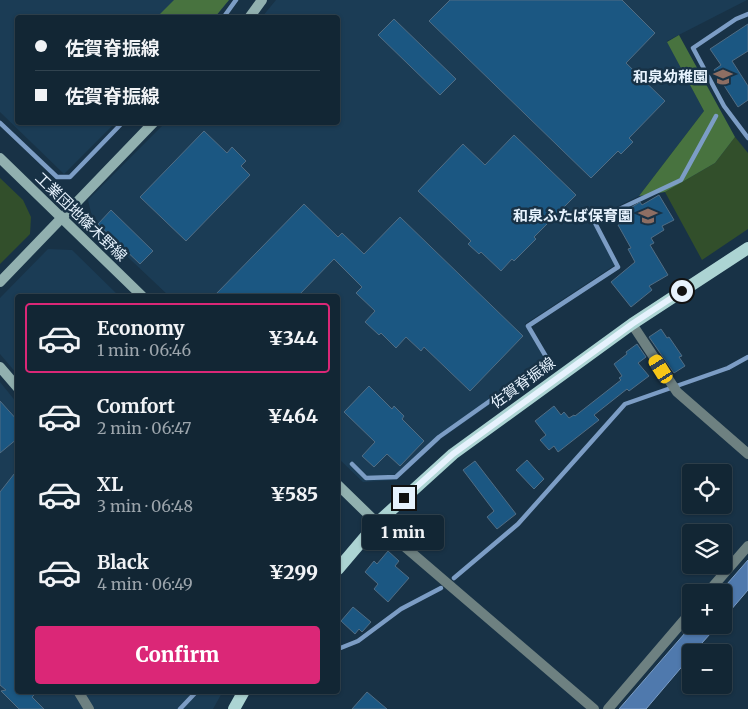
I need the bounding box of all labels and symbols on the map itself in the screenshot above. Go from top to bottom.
school or university icon: 和泉幼稚園 [712,66,734,88]
place label: 和泉幼稚園 [633,67,708,86]
street label: 工業団地篠木野線 [32,168,131,265]
school or university icon: 和泉ふたば保育園 [637,205,659,227]
place label: 和泉ふたば保育園 [513,206,633,225]
route start [671,280,693,302]
car [646,352,675,386]
street label: 佐賀脊振線 [487,353,559,412]
route end [393,487,415,509]
callout: 1 min [363,516,445,550]

